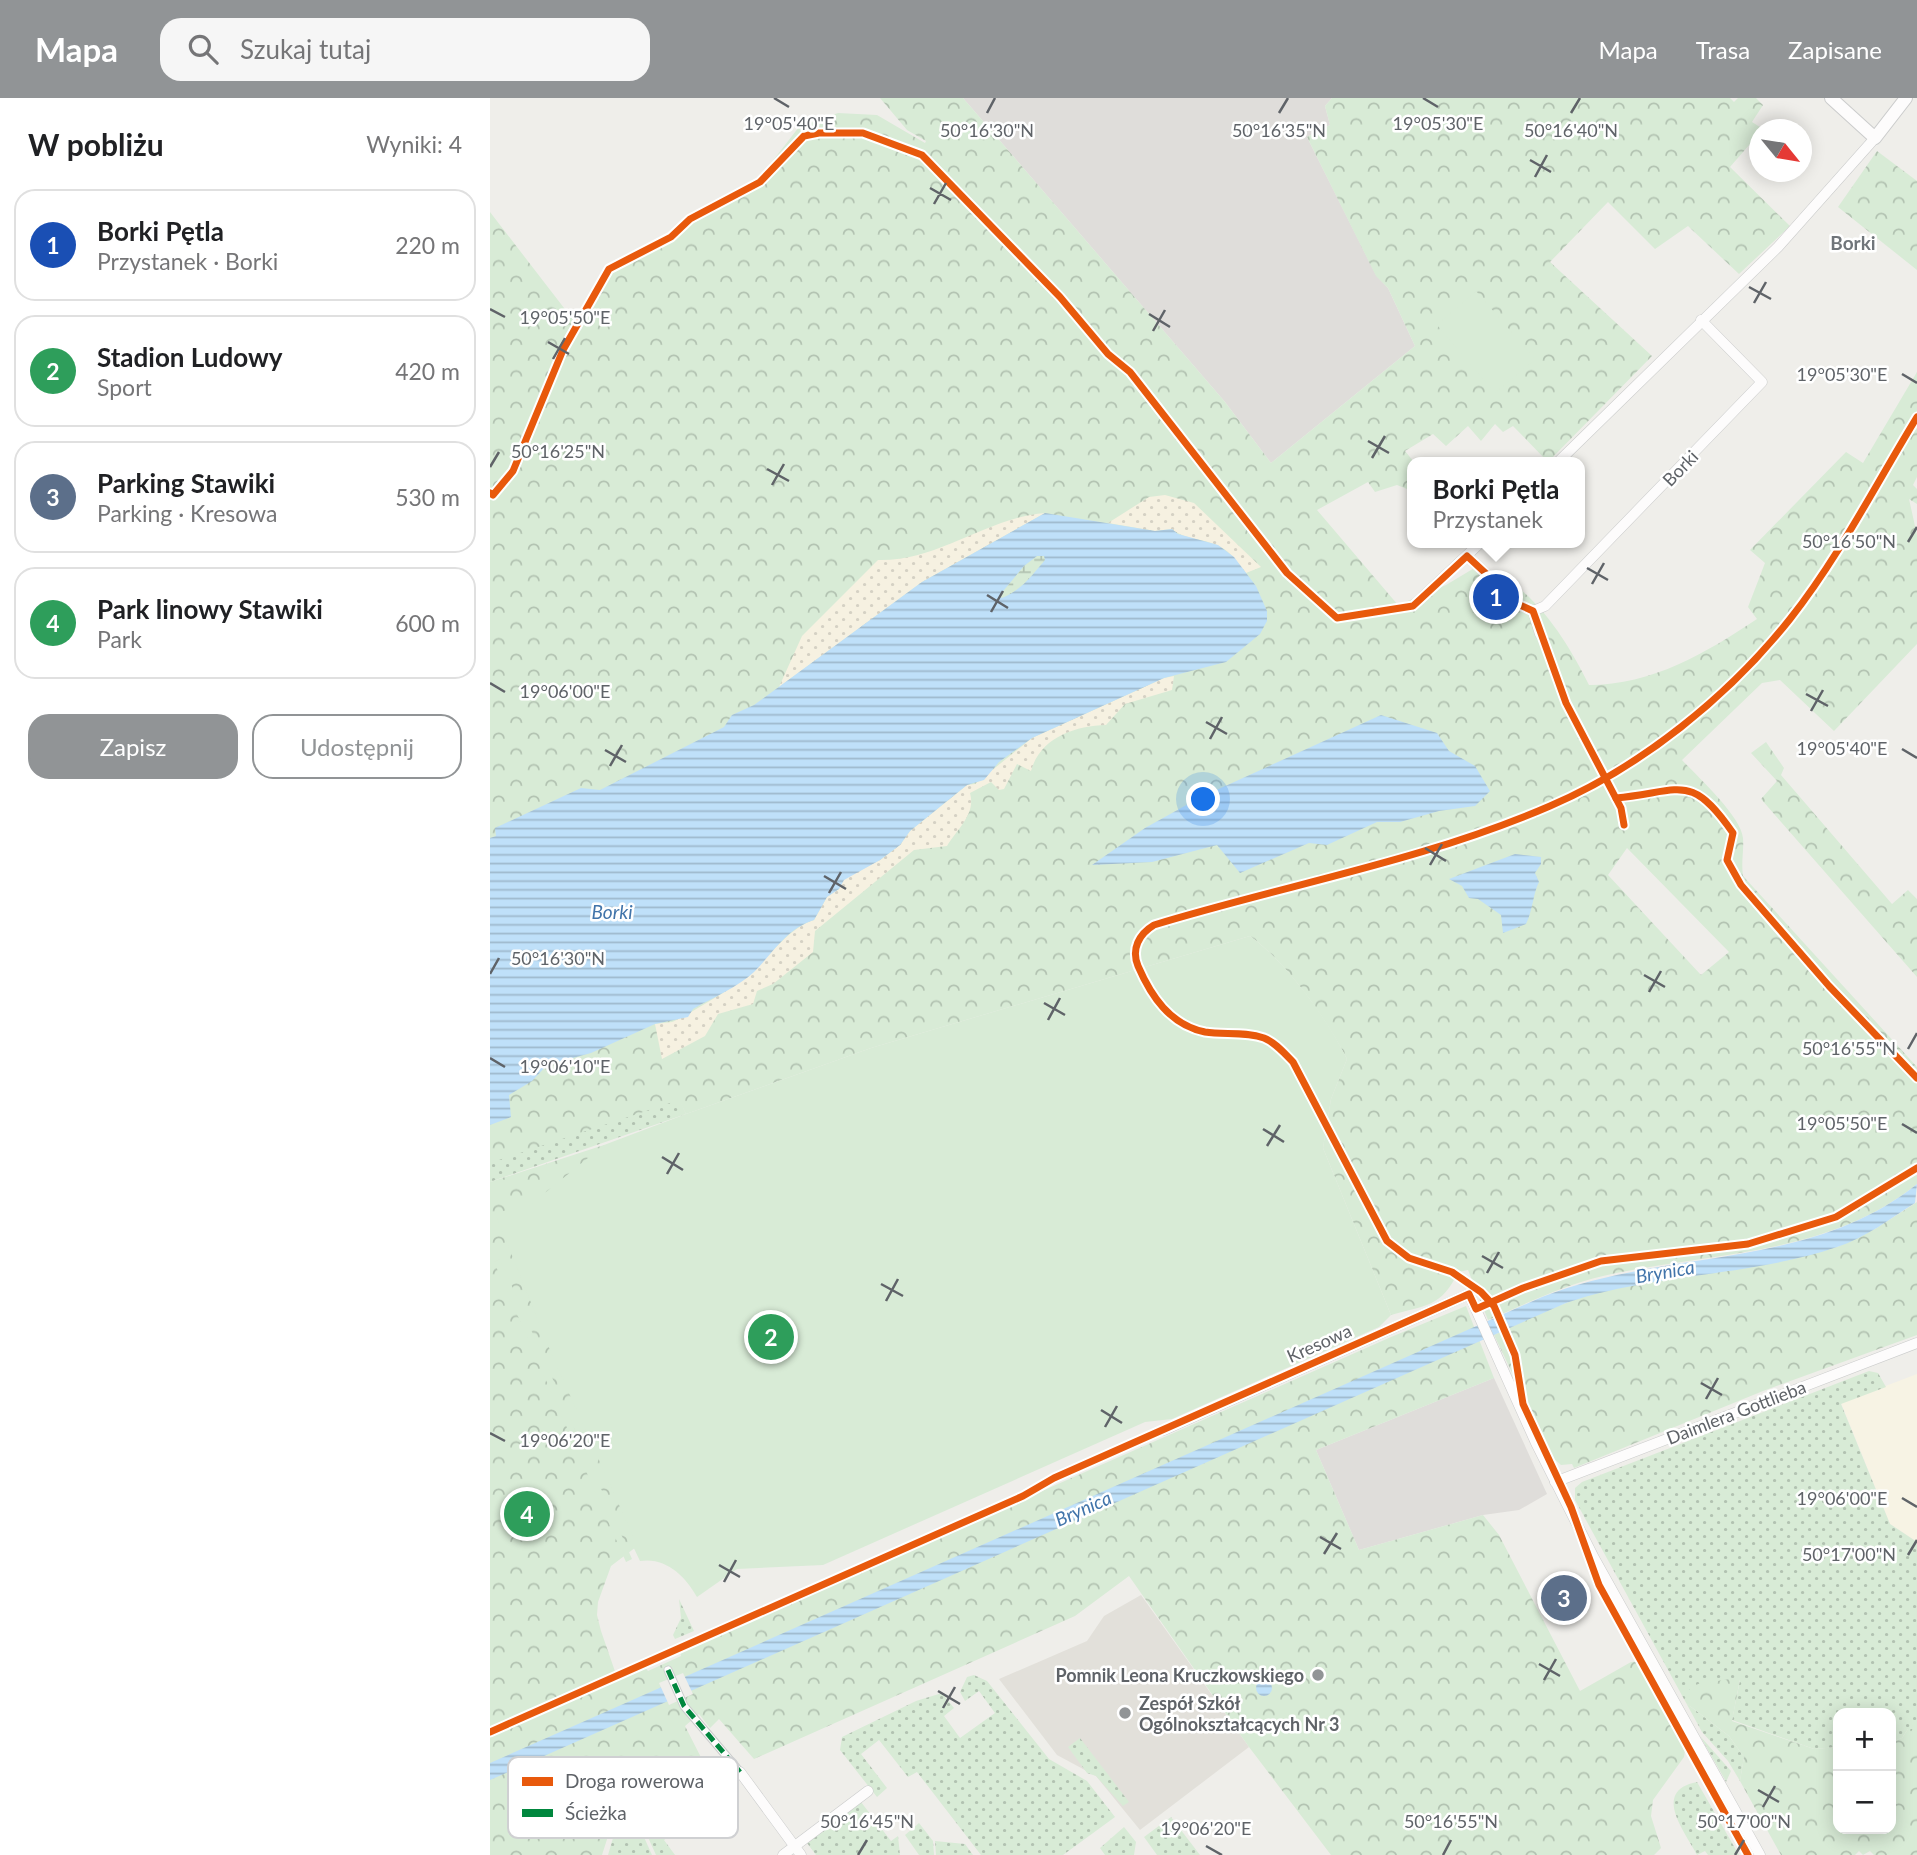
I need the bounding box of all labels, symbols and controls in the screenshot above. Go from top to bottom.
search box [160,18,650,81]
text: Mapa [35,29,118,69]
icon: search [184,30,222,68]
text: Szukaj tutaj [240,33,371,65]
text: Mapa [1599,35,1658,64]
text: Trasa [1696,35,1750,64]
text: Zapisane [1788,35,1882,64]
text: 19°05'40"E [744,112,834,134]
text: 19°05'30"E [1393,112,1483,134]
text: 50°16'30"N [940,119,1034,141]
text: 50°16'35"N [1232,119,1326,141]
text: 50°16'40"N [1524,119,1618,141]
north arrow [1749,119,1812,182]
text: W pobliżu [28,126,164,162]
text: Wyniki: 4 [366,130,462,158]
text: Borki Pętla [97,215,224,247]
text: 1 [46,231,60,259]
text: 220 m [395,231,460,259]
district label: Borki [1830,231,1876,254]
text: Przystanek · Borki [97,247,278,275]
text: 19°05'50"E [520,306,610,328]
text: Stadion Ludowy [97,341,283,373]
text: 2 [46,357,60,385]
text: 420 m [395,357,460,385]
text: 19°05'30"E [1797,363,1887,385]
text: Sport [97,373,152,401]
text: 50°16'25"N [511,440,605,462]
street label: Borki [1658,445,1702,491]
popup [1407,457,1585,548]
text: Parking Stawiki [97,467,275,499]
text: Borki Pętla [1433,473,1559,505]
text: 3 [46,483,60,511]
text: 530 m [395,483,460,511]
text: Parking · Kresowa [97,499,277,527]
text: Przystanek [1433,505,1543,533]
text: 50°16'50"N [1802,530,1896,552]
pin: 1 [1473,571,1519,623]
text: Park linowy Stawiki [97,593,323,625]
text: 4 [46,609,60,637]
text: 600 m [395,609,460,637]
text: Park [97,625,142,653]
text: 19°06'00"E [520,680,610,702]
button: Zapisz [28,714,238,779]
button: Udostępnij [252,714,462,779]
text: 19°05'40"E [1797,737,1887,759]
your location [1186,782,1220,816]
water label: Borki [591,900,633,923]
text: 50°16'30"N [511,947,605,969]
text: 50°16'55"N [1802,1037,1896,1059]
text: 19°06'10"E [520,1055,610,1077]
text: 19°05'50"E [1797,1112,1887,1134]
water label: Brynica [1634,1255,1696,1287]
pin: 2 [748,1311,794,1363]
street label: Kresowa [1283,1319,1355,1367]
street label: Daimlera Gottlieba [1663,1375,1809,1449]
text: 19°06'20"E [520,1429,610,1451]
water label: Brynica [1051,1485,1115,1531]
text: 19°06'00"E [1797,1487,1887,1509]
pin: 4 [504,1488,550,1540]
text: 50°17'00"N [1802,1543,1896,1565]
pin: 3 [1541,1572,1587,1624]
place label: Pomnik Leona Kruczkowskiego [1055,1664,1304,1686]
marker: Pomnik Leona Kruczkowskiego [1310,1667,1326,1683]
place label: Zespół Szkół Ogólnokształcących Nr 3 [1139,1692,1339,1735]
marker: Zespół Szkół Ogólnokształcących Nr 3 [1117,1705,1133,1721]
map controls [1833,1708,1896,1834]
button: + [1833,1708,1896,1771]
legend [508,1757,738,1838]
text: Droga rowerowa [565,1769,704,1792]
button: − [1833,1771,1896,1834]
text: Ścieżka [565,1801,627,1824]
text: 50°16'45"N [820,1810,914,1832]
text: 50°16'55"N [1404,1810,1498,1832]
text: 50°17'00"N [1697,1810,1791,1832]
text: 19°06'20"E [1161,1817,1251,1839]

